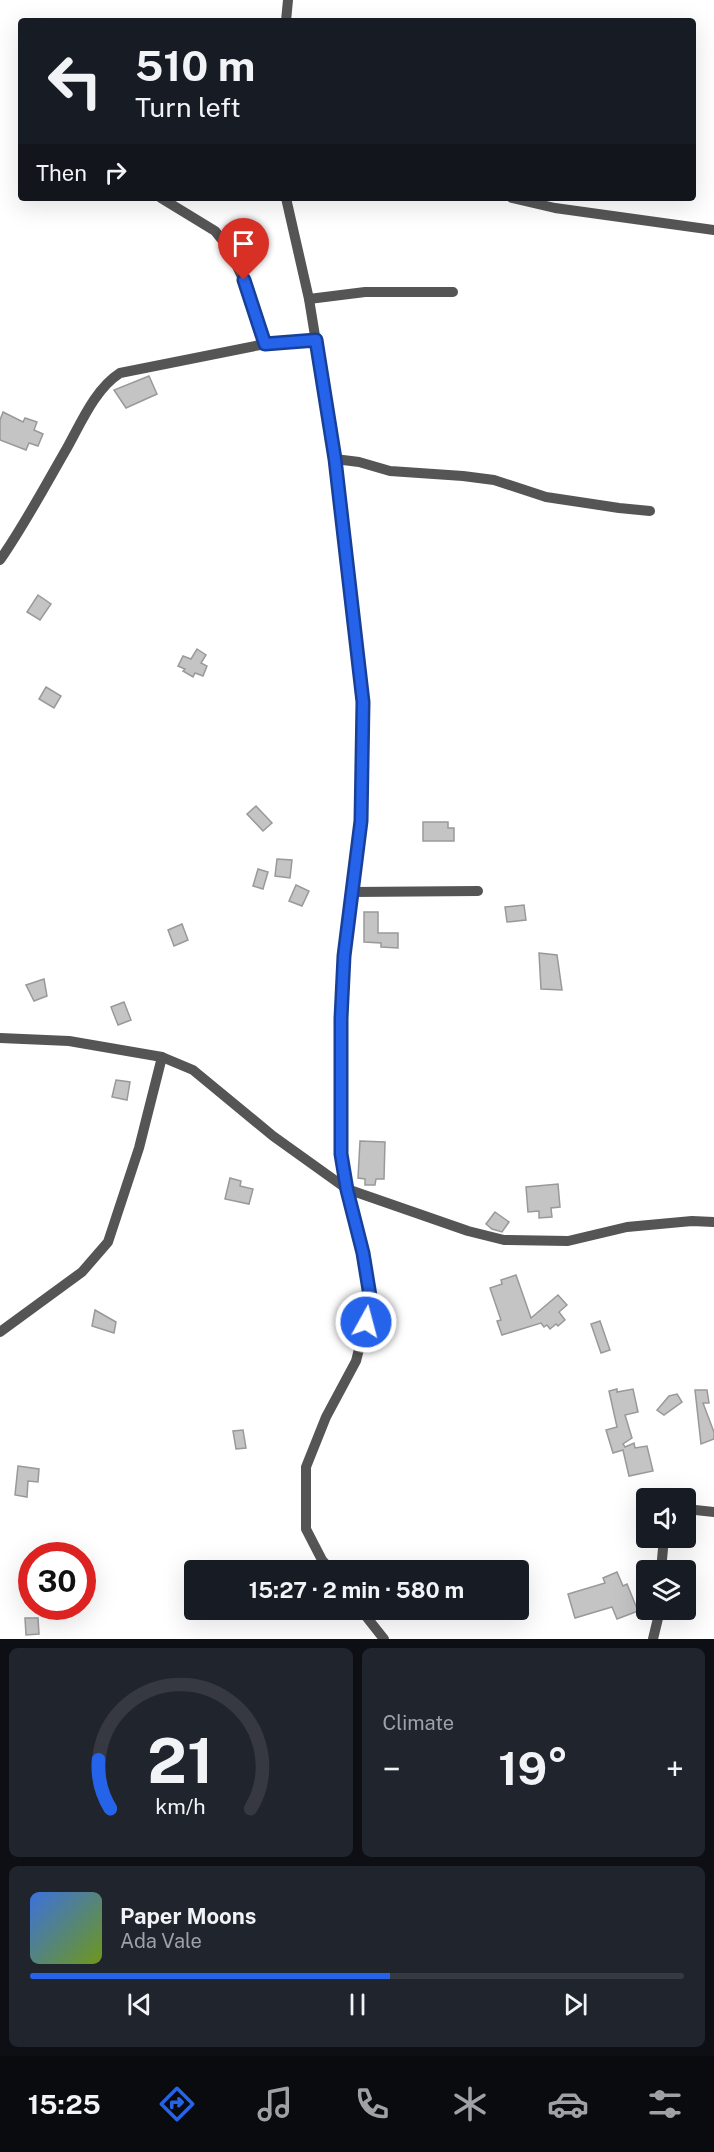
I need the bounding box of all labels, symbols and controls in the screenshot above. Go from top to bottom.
text: 510 m [135,41,255,90]
icon: left [36,42,114,120]
text: Turn left [135,91,241,123]
icon: right [99,156,132,189]
text: Then [36,160,87,186]
pin [218,218,269,280]
icon: arrive [227,227,260,260]
position arrow [334,1290,398,1354]
map controls [636,1488,696,1620]
button: sound [636,1488,696,1548]
speed limit sign: 30 [18,1542,96,1620]
button: layers [636,1560,696,1620]
text: 15:27 · 2 min · 580 m [249,1577,464,1603]
text: Climate [383,1711,454,1735]
text: 21 [148,1724,214,1797]
text: 19° [498,1742,568,1795]
text: − [383,1750,401,1788]
text: + [666,1750,684,1788]
text: km/h [156,1795,206,1820]
text: Paper Moons [120,1903,256,1929]
text: Ada Vale [120,1929,202,1953]
icon: previous [123,1988,156,2021]
icon: pause [341,1988,374,2021]
icon: next [559,1988,592,2021]
icon: directions [156,2083,198,2125]
icon: music [254,2083,296,2125]
icon: phone [351,2083,393,2125]
icon: climate [449,2083,491,2125]
icon: car [547,2083,589,2125]
icon: filters [644,2083,686,2125]
text: 15:25 [28,2088,101,2120]

